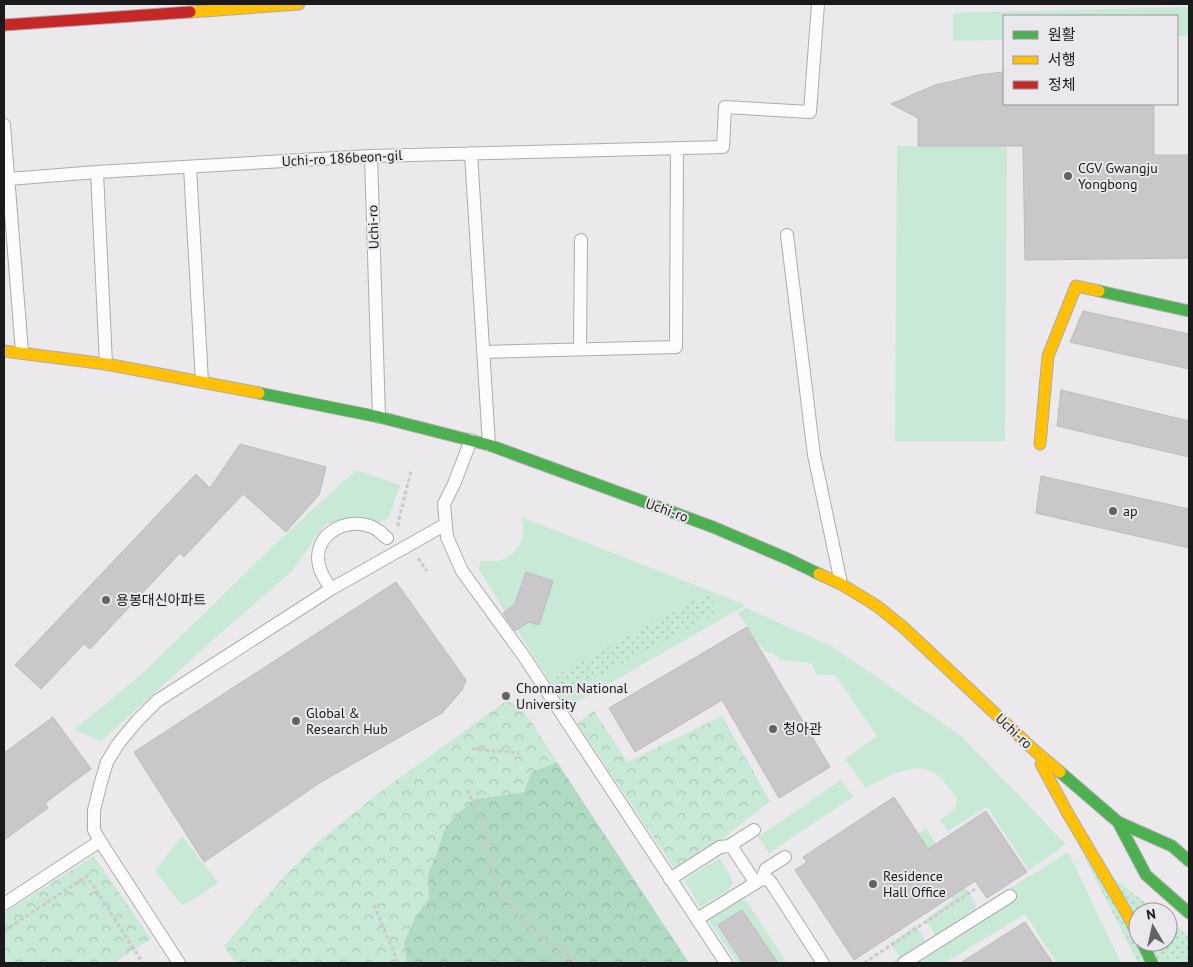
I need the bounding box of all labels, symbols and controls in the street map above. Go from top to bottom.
legend [1003,15,1178,105]
text: 원활 [1048,25,1076,44]
text: 서행 [1048,50,1076,69]
text: 정체 [1048,75,1076,94]
street label: Uchi-ro 186beon-gil [281,146,403,170]
place label: CGV Gwangju Yongbong [1078,159,1158,193]
marker: CGV Gwangju Yongbong [1062,170,1074,182]
street label: Uchi-ro [363,205,383,249]
street label: Uchi-ro [643,494,691,526]
place label: ap [1123,502,1138,520]
marker: ap [1107,505,1119,517]
place label: 용봉대신아파트 [116,591,206,609]
marker: 용봉대신아파트 [100,594,112,606]
place label: Chonnam National University [516,679,628,713]
marker: Chonnam National University [500,690,512,702]
place label: Global & Research Hub [306,704,388,738]
street label: Uchi-ro [992,709,1036,753]
marker: Global & Research Hub [290,715,302,727]
place label: 청아관 [783,720,822,738]
marker: 청아관 [767,723,779,735]
place label: Residence Hall Office [883,867,946,901]
marker: Residence Hall Office [867,878,879,890]
north arrow [1128,902,1178,952]
text: N [1145,905,1157,924]

